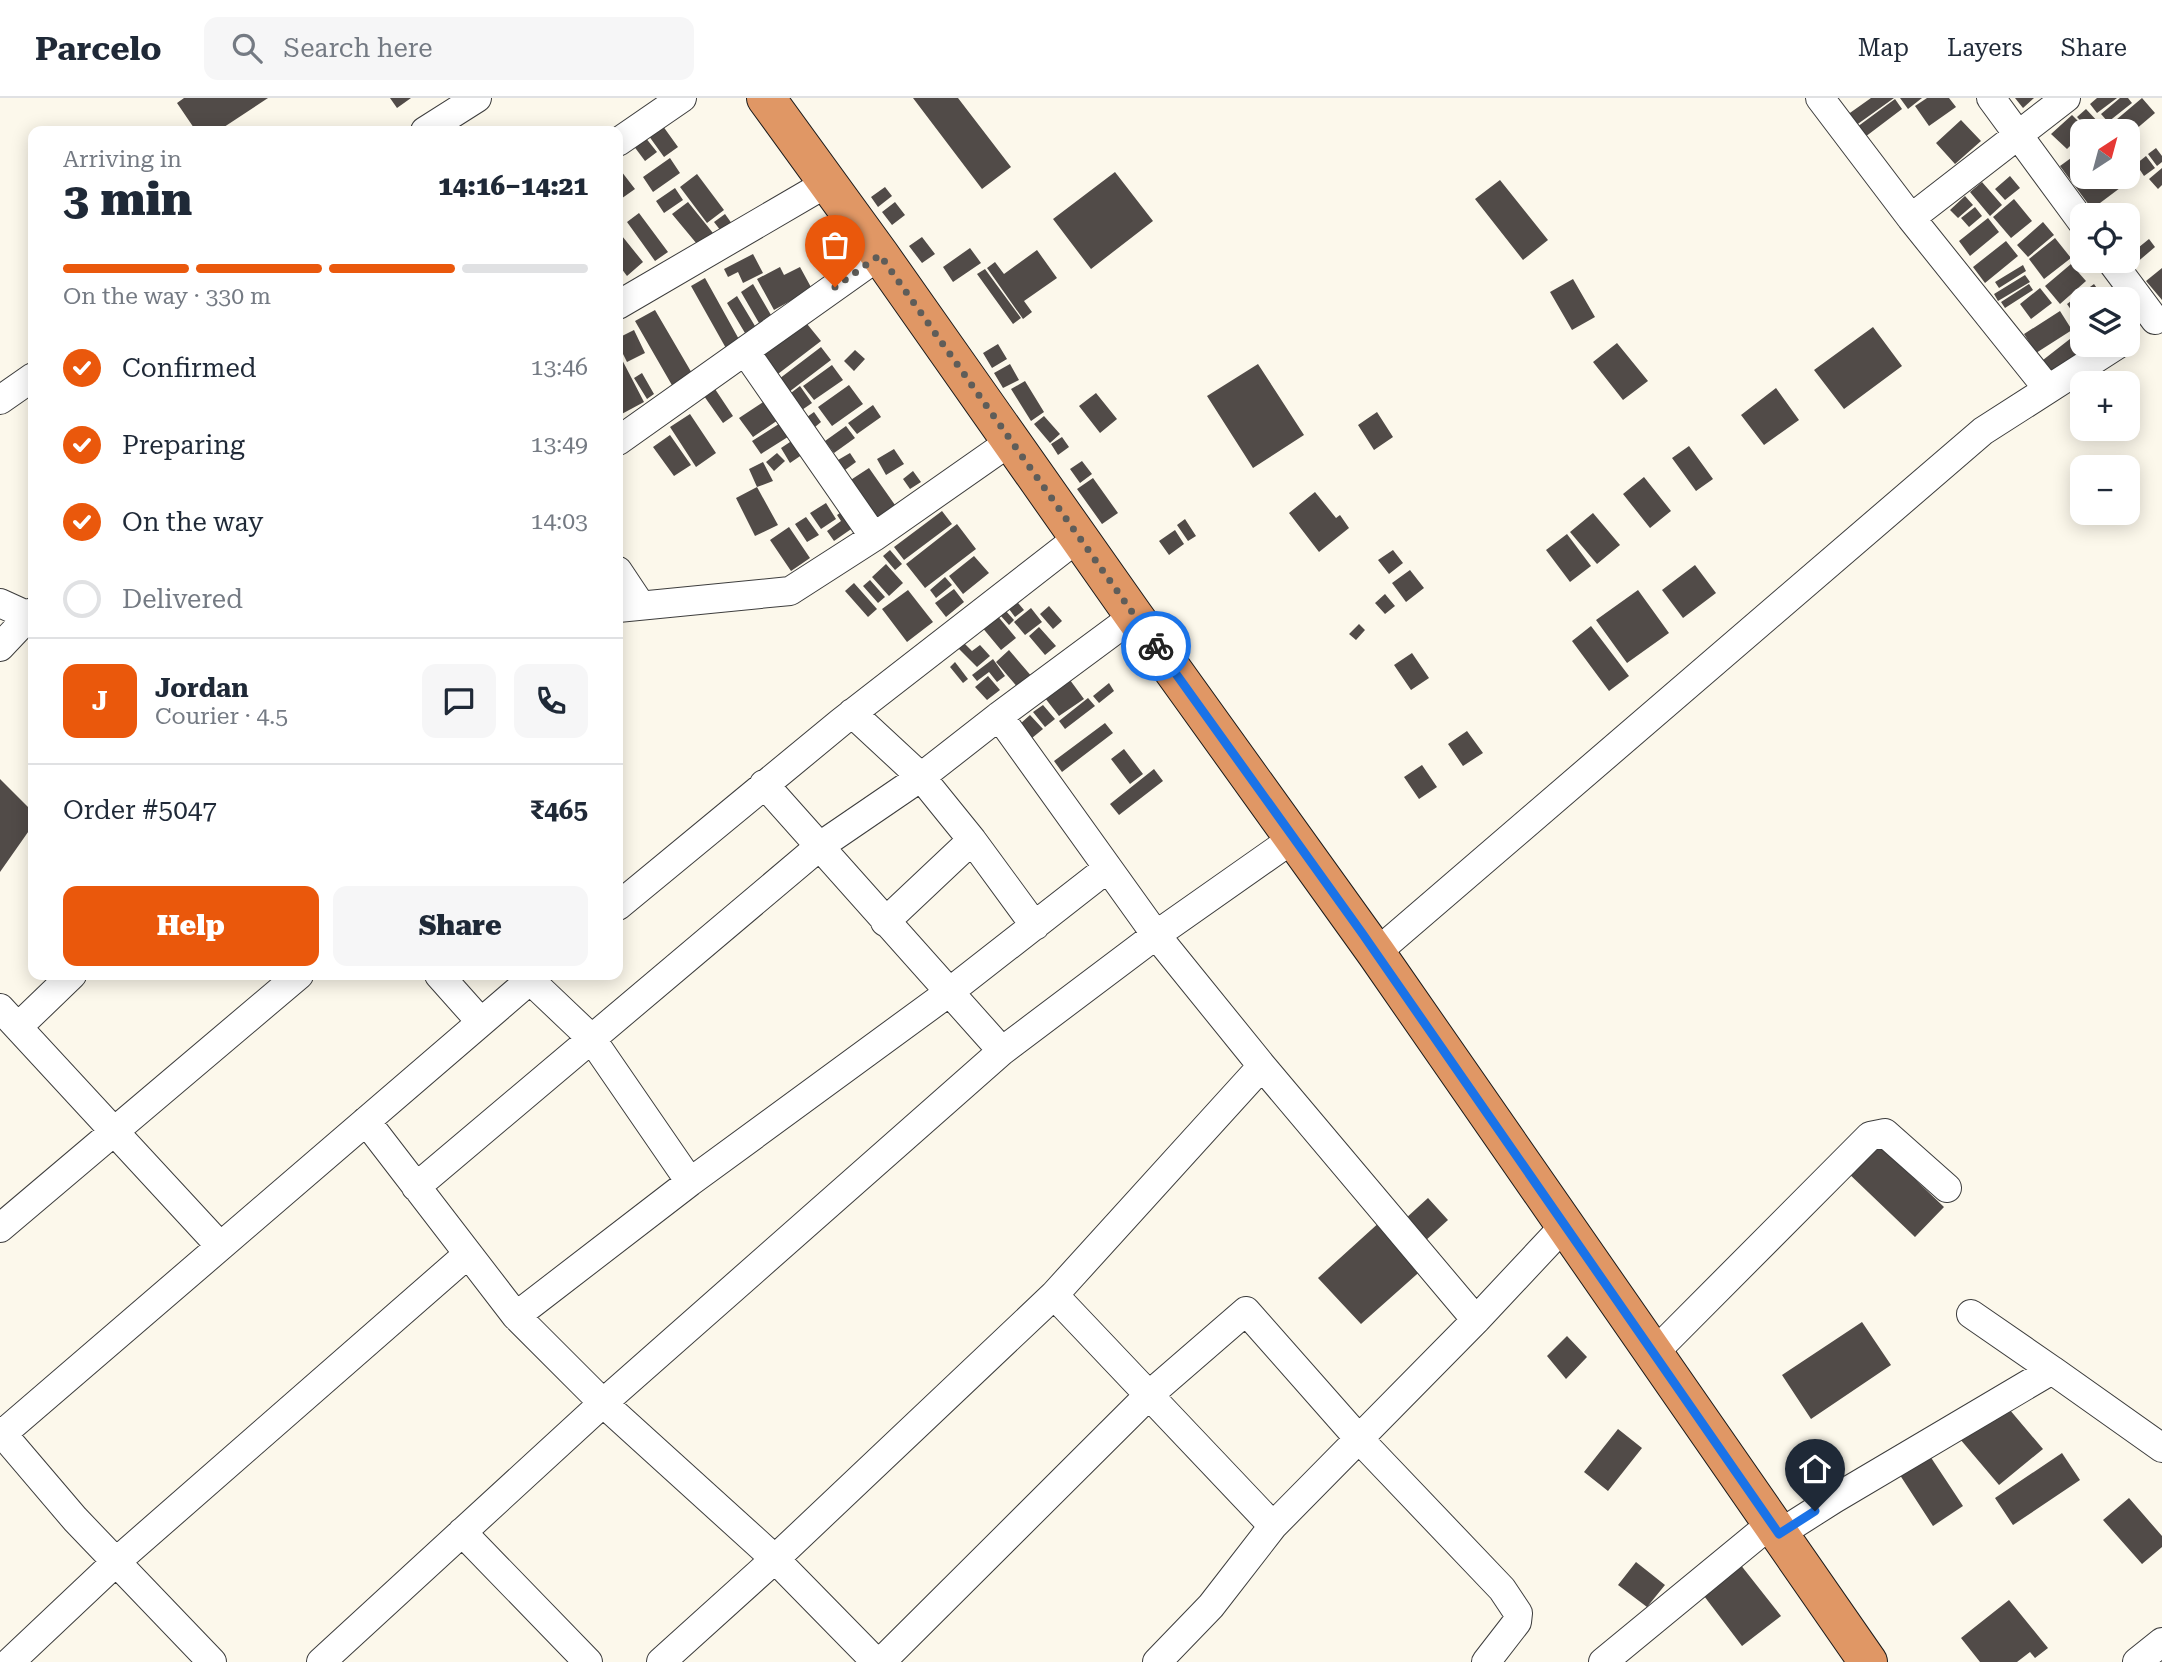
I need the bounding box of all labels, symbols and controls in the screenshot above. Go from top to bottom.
search box [204,17,694,80]
text: Parcelo [35,29,162,68]
icon: search [228,29,266,67]
text: Search here [284,33,433,63]
text: Map [1858,34,1909,62]
text: Layers [1947,34,2023,62]
text: Share [2061,34,2127,62]
north arrow [2070,119,2140,189]
map controls [2070,119,2140,525]
text: Arriving in [63,146,182,173]
text: 14:16–14:21 [438,171,588,201]
text: 3 min [63,172,192,226]
button: locate [2070,203,2140,273]
pin [805,215,865,287]
icon: bag [816,226,854,264]
text: On the way · 330 m [63,283,271,310]
button: layers [2070,287,2140,357]
icon: check [63,349,101,387]
text: Confirmed [122,353,257,383]
text: 13:46 [531,354,588,381]
button: + [2070,371,2140,441]
icon: check [63,426,101,464]
text: Preparing [122,430,245,460]
text: 13:49 [531,431,588,458]
button: − [2070,455,2140,525]
icon: check [63,503,101,541]
text: On the way [122,507,263,537]
text: 14:03 [531,508,588,535]
text: Delivered [122,584,243,614]
courier [1121,611,1191,681]
icon: bike [1137,627,1175,665]
button: chat [422,664,496,738]
button: phone [514,664,588,738]
text: Jordan [155,673,249,703]
text: J [92,686,108,716]
text: Courier · 4.5 [155,703,288,730]
text: Order #5047 [63,795,217,825]
text: ₹465 [530,795,588,825]
button: Help [63,886,319,966]
button: Share [333,886,588,966]
pin [1785,1439,1845,1511]
icon: home [1796,1450,1834,1488]

